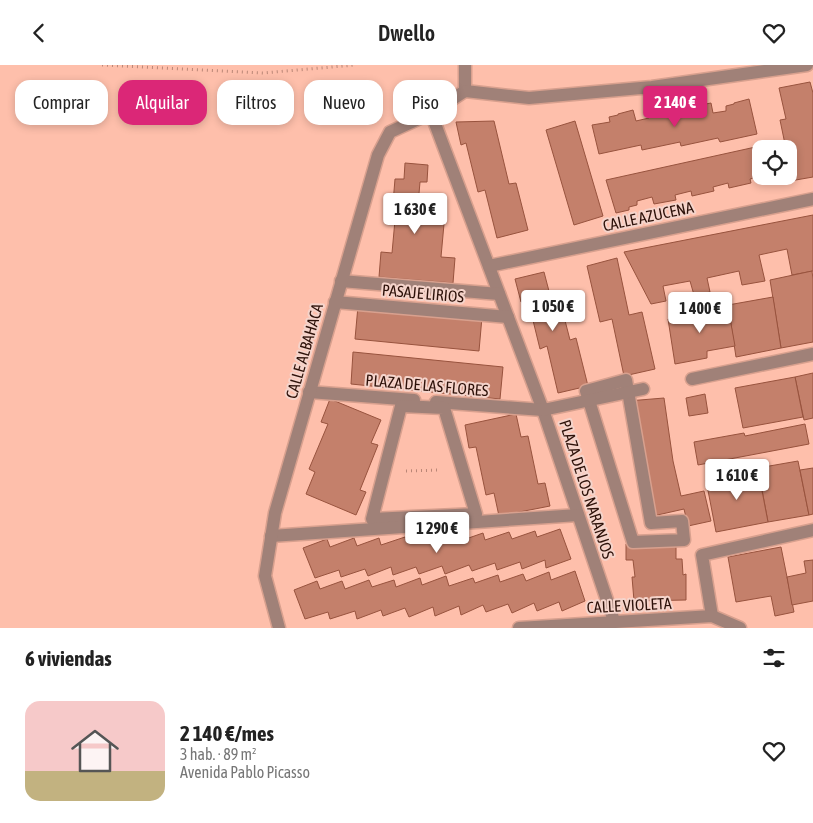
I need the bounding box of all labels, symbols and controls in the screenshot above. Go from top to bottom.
icon: back [25,19,53,47]
icon: heart [760,19,788,47]
text: Dwello [378,20,435,46]
chip: Comprar [15,80,108,125]
chip: Alquilar [118,80,207,125]
chip: Filtros [217,80,294,125]
chip: Nuevo [304,80,383,125]
chip: Piso [393,80,457,125]
pin: 2 140 € [629,85,721,128]
text: 2 140 € [654,93,696,111]
map controls [752,140,797,185]
button: locate [752,140,797,185]
pin: 1 630 € [369,193,461,235]
street label: CALLE AZUCENA [601,198,695,234]
text: 1 630 € [394,200,436,218]
street label: PASAJE LIRIOS [381,280,465,306]
pin: 1 050 € [507,289,599,332]
pin: 1 400 € [654,291,746,334]
text: 1 050 € [532,297,574,315]
text: 1 400 € [679,299,721,317]
street label: CALLE ALBAHACA [282,301,326,401]
street label: PLAZA DE LAS FLORES [365,371,489,399]
street label: PLAZA DE LOS NARANJOS [556,417,618,561]
pin: 1 610 € [691,459,783,501]
text: 1 610 € [716,466,758,484]
pin: 1 290 € [391,511,483,554]
text: 1 290 € [416,519,458,537]
street label: CALLE VIOLETA [586,594,672,616]
icon: filters [760,644,788,672]
text: 6 viviendas [25,646,112,670]
icon: home [65,721,125,781]
text: 2 140 €/mes [180,721,274,745]
icon: heart [760,737,788,765]
text: 3 hab. · 89 m² [180,745,256,763]
text: Avenida Pablo Picasso [180,763,310,781]

